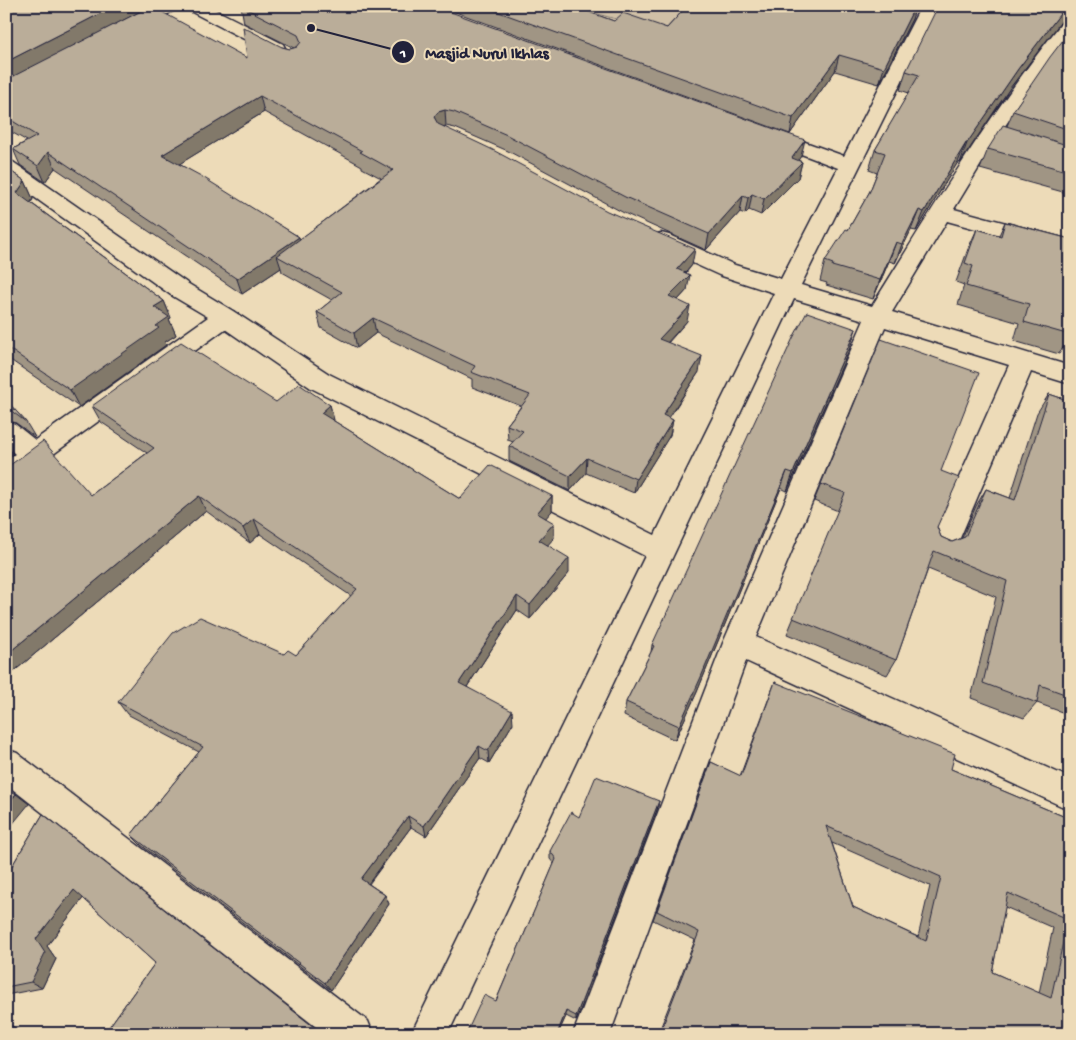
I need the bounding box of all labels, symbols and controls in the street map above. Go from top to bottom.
callout: Masjid Nurul Ikhlas [390,37,558,68]
text: 1 [399,45,406,63]
text: Masjid Nurul Ikhlas [425,46,550,65]

